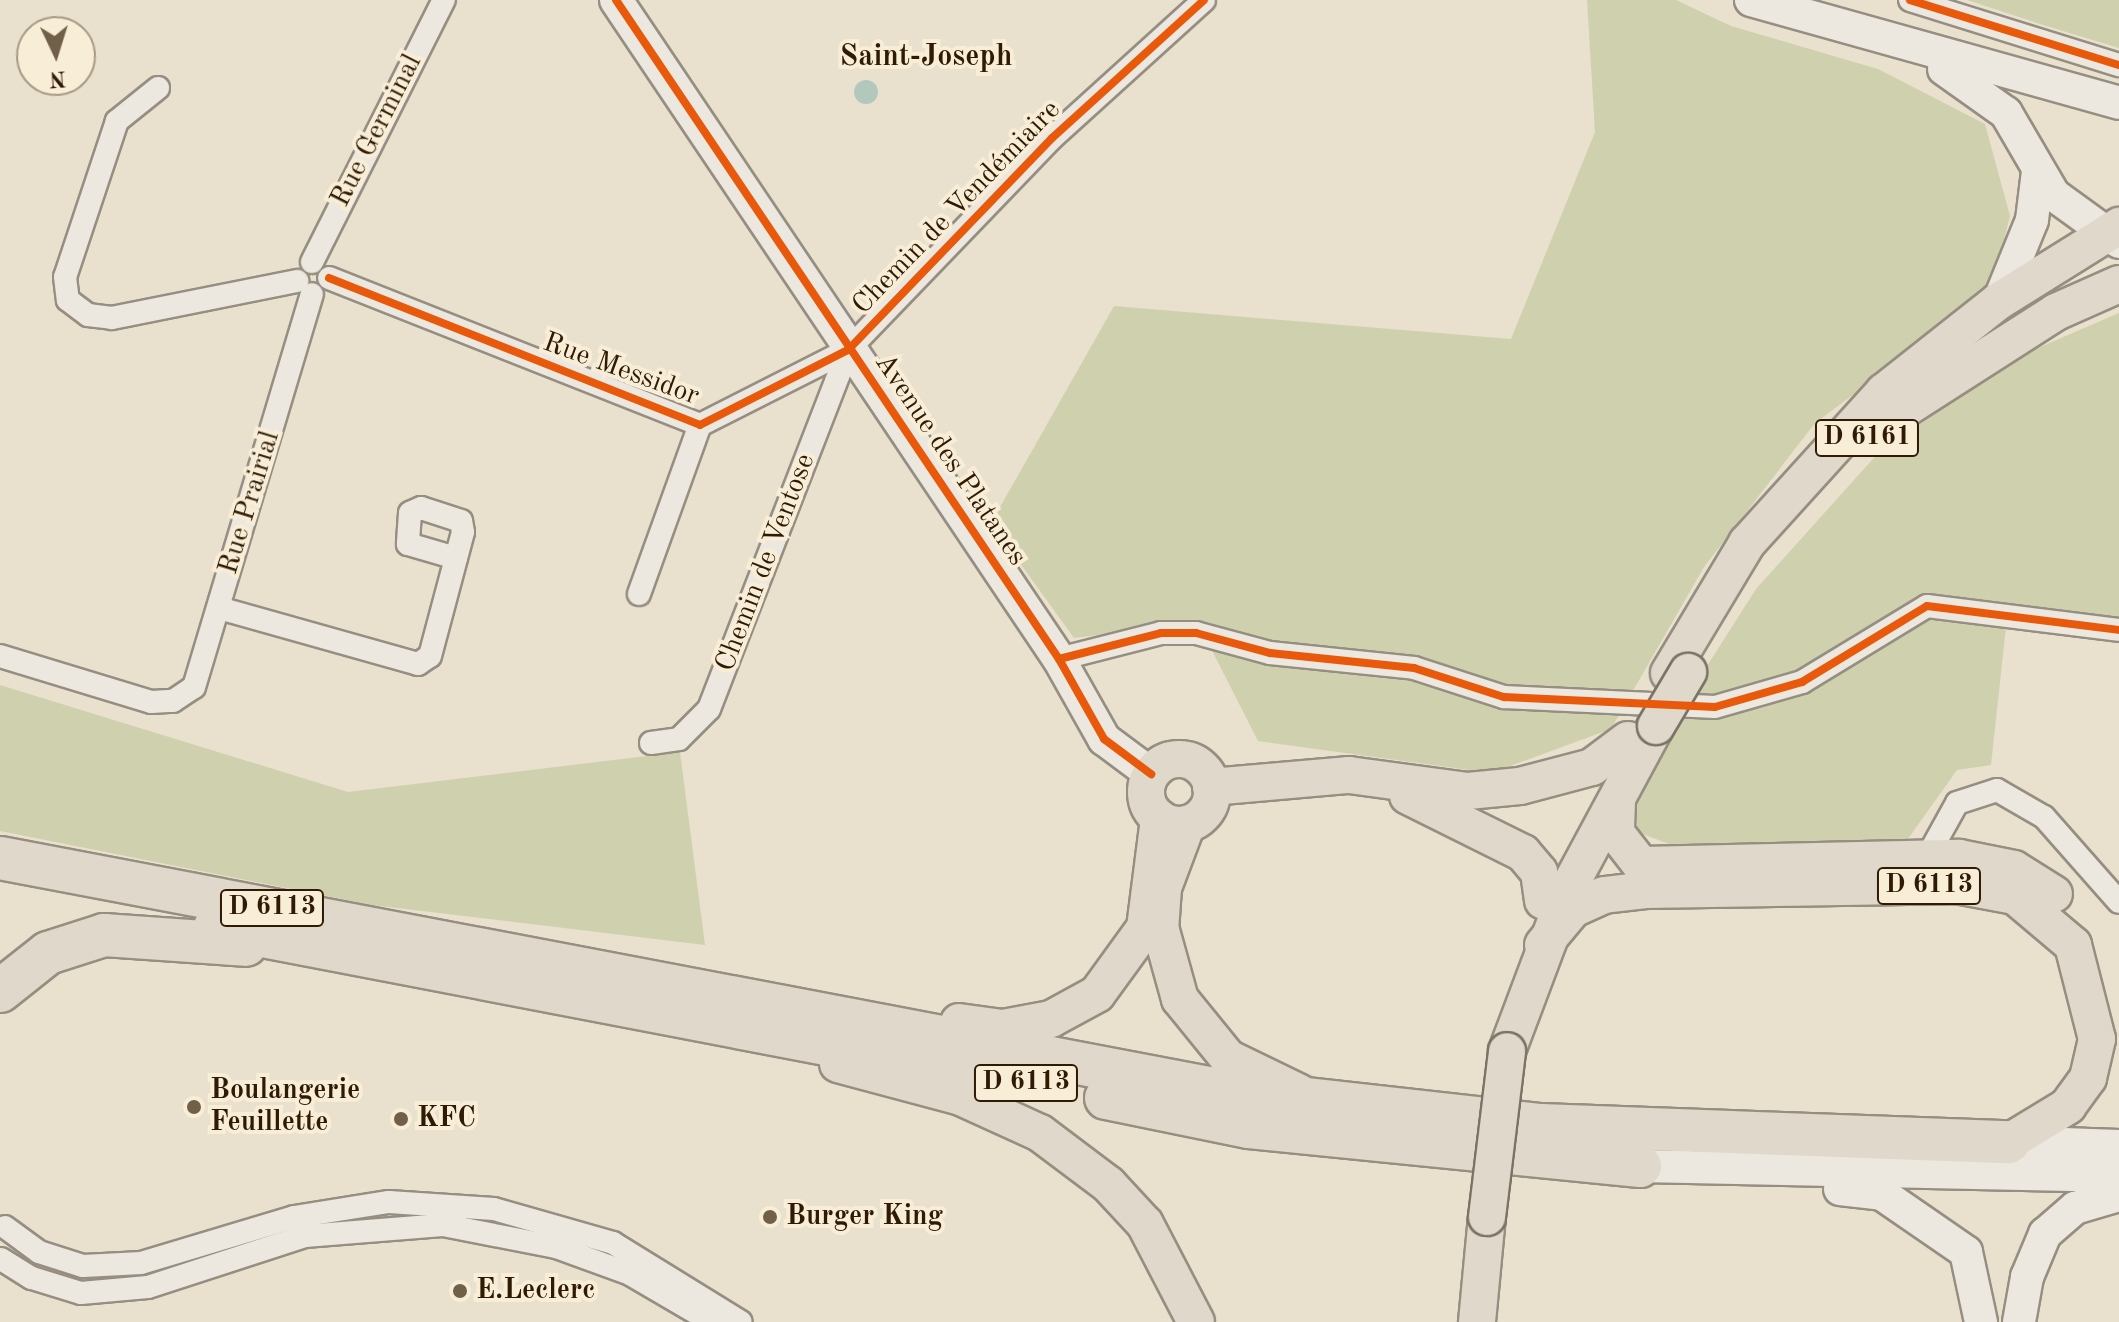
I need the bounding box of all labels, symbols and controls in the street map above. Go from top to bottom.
north arrow [16,16,96,96]
district label: Saint-Joseph [840,39,1012,75]
street label: Rue Germinal [324,49,430,213]
text: N [48,66,67,90]
street label: Chemin de Vendémiaire [846,94,1068,322]
street label: Rue Messidor [538,326,704,414]
street label: Avenue des Platanes [867,348,1033,572]
road number: D 6161 [1813,416,1921,460]
street label: Rue Prairial [212,427,288,579]
street label: Chemin de Ventose [709,449,823,677]
road number: D 6113 [1875,864,1983,908]
road number: D 6113 [218,886,326,930]
road number: D 6113 [972,1061,1080,1105]
place label: Boulangerie Feuillette [210,1074,360,1140]
marker: Boulangerie Feuillette [185,1098,203,1116]
place label: KFC [417,1102,476,1136]
marker: KFC [392,1110,410,1128]
place label: Burger King [786,1200,943,1234]
marker: Burger King [761,1208,779,1226]
place label: E.Leclerc [476,1274,595,1308]
marker: E.Leclerc [451,1282,469,1300]

